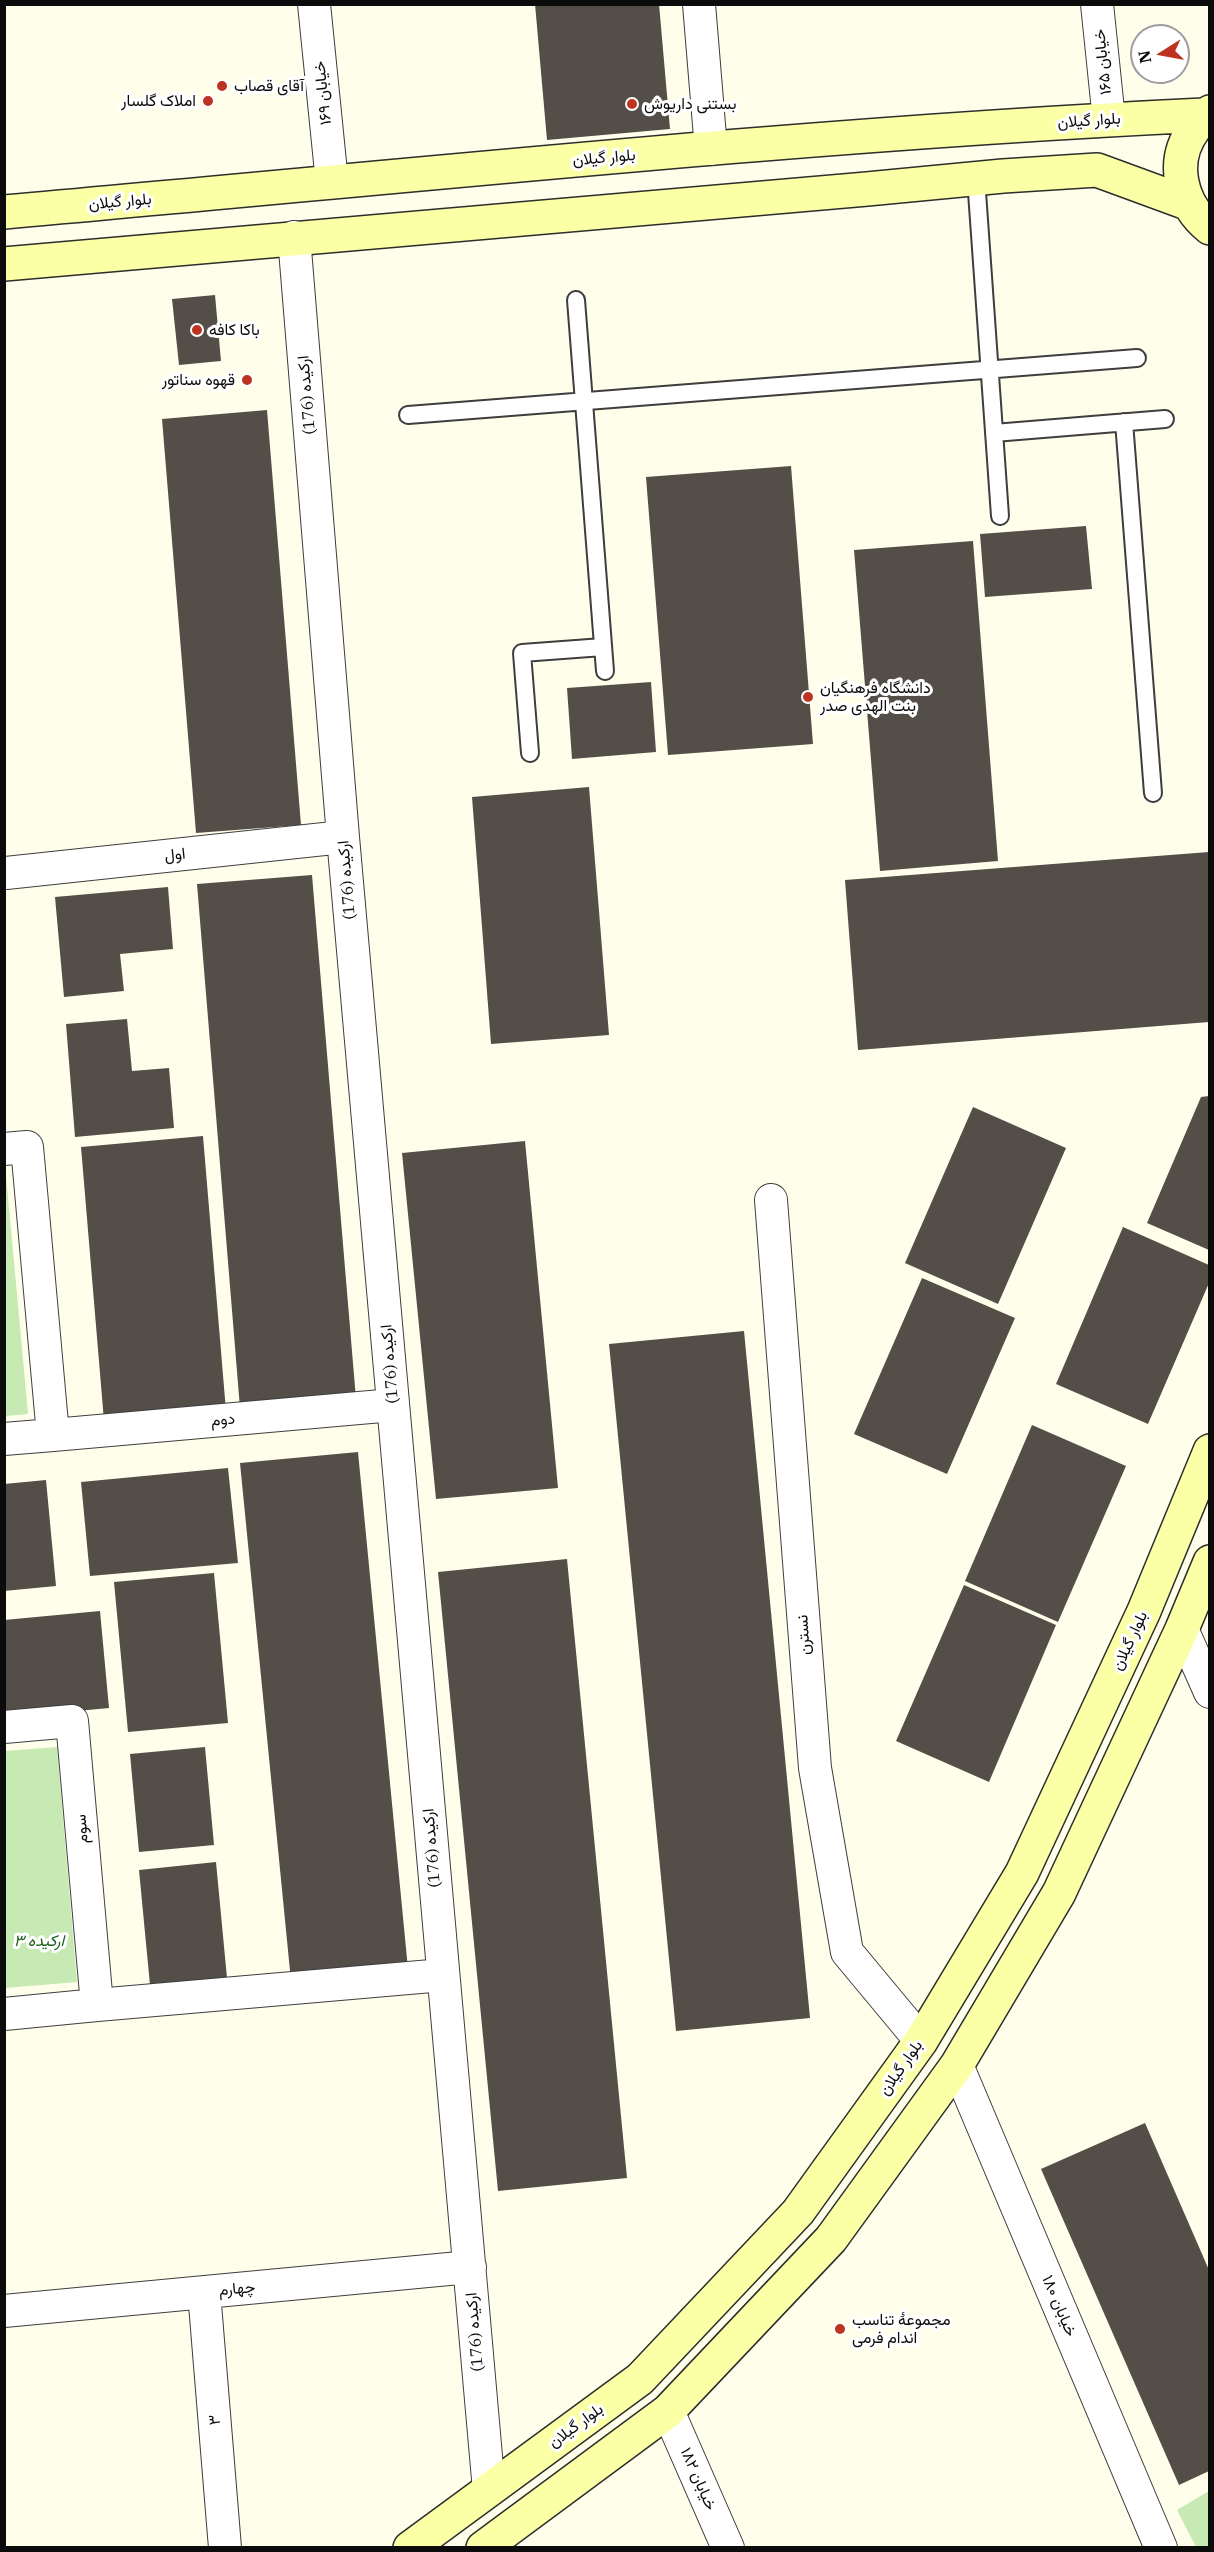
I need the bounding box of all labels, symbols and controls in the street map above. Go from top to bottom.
north arrow [1130,24,1190,84]
street label: خیابان ۱۶۵ [1090,28,1116,96]
text: N [1133,49,1155,65]
street label: خیابان ۱۶۹ [310,60,336,126]
place label: آقای قصاب [234,76,304,96]
marker: آقای قصاب [215,79,229,93]
place label: املاک گلسار [121,91,196,111]
marker: املاک گلسار [201,94,215,108]
place label: بستنی داریوش [644,94,737,114]
marker: بستنی داریوش [625,97,639,111]
street label: بلوار گیلان [1057,109,1121,133]
street label: بلوار گیلان [572,146,636,170]
street label: بلوار گیلان [88,190,152,214]
place label: باکا کافه [209,320,260,340]
marker: باکا کافه [190,323,204,337]
street label: ارکیده (176) [294,355,320,435]
place label: قهوه سناتور [162,370,235,390]
marker: قهوه سناتور [240,373,254,387]
place label: دانشگاه فرهنگیان بنت الهدی صدر [820,678,931,716]
marker: دانشگاه فرهنگیان بنت الهدی صدر [801,690,815,704]
street label: ارکیده (176) [334,840,360,920]
street label: اول [164,844,186,866]
street label: ارکیده (176) [377,1324,403,1404]
street label: دوم [210,1409,236,1431]
street label: بلوار گیلان [1108,1608,1152,1674]
street label: نسترن [793,1614,815,1656]
street label: ارکیده (176) [419,1808,445,1888]
street label: سوم [71,1814,93,1844]
park label: ارکیده ۳ [14,1931,64,1951]
street label: بلوار گیلان [875,2037,927,2099]
street label: خیابان ۱۸۰ [1037,2272,1081,2340]
street label: چهارم [218,2278,256,2300]
street label: ارکیده (176) [462,2292,488,2372]
place label: مجموعهٔ تناسب اندام فرمی [852,2310,950,2348]
marker: مجموعهٔ تناسب اندام فرمی [833,2322,847,2336]
street label: بلوار گیلان [545,2400,607,2452]
street label: ۳ [205,2414,225,2426]
street label: خیابان ۱۸۲ [676,2445,720,2513]

